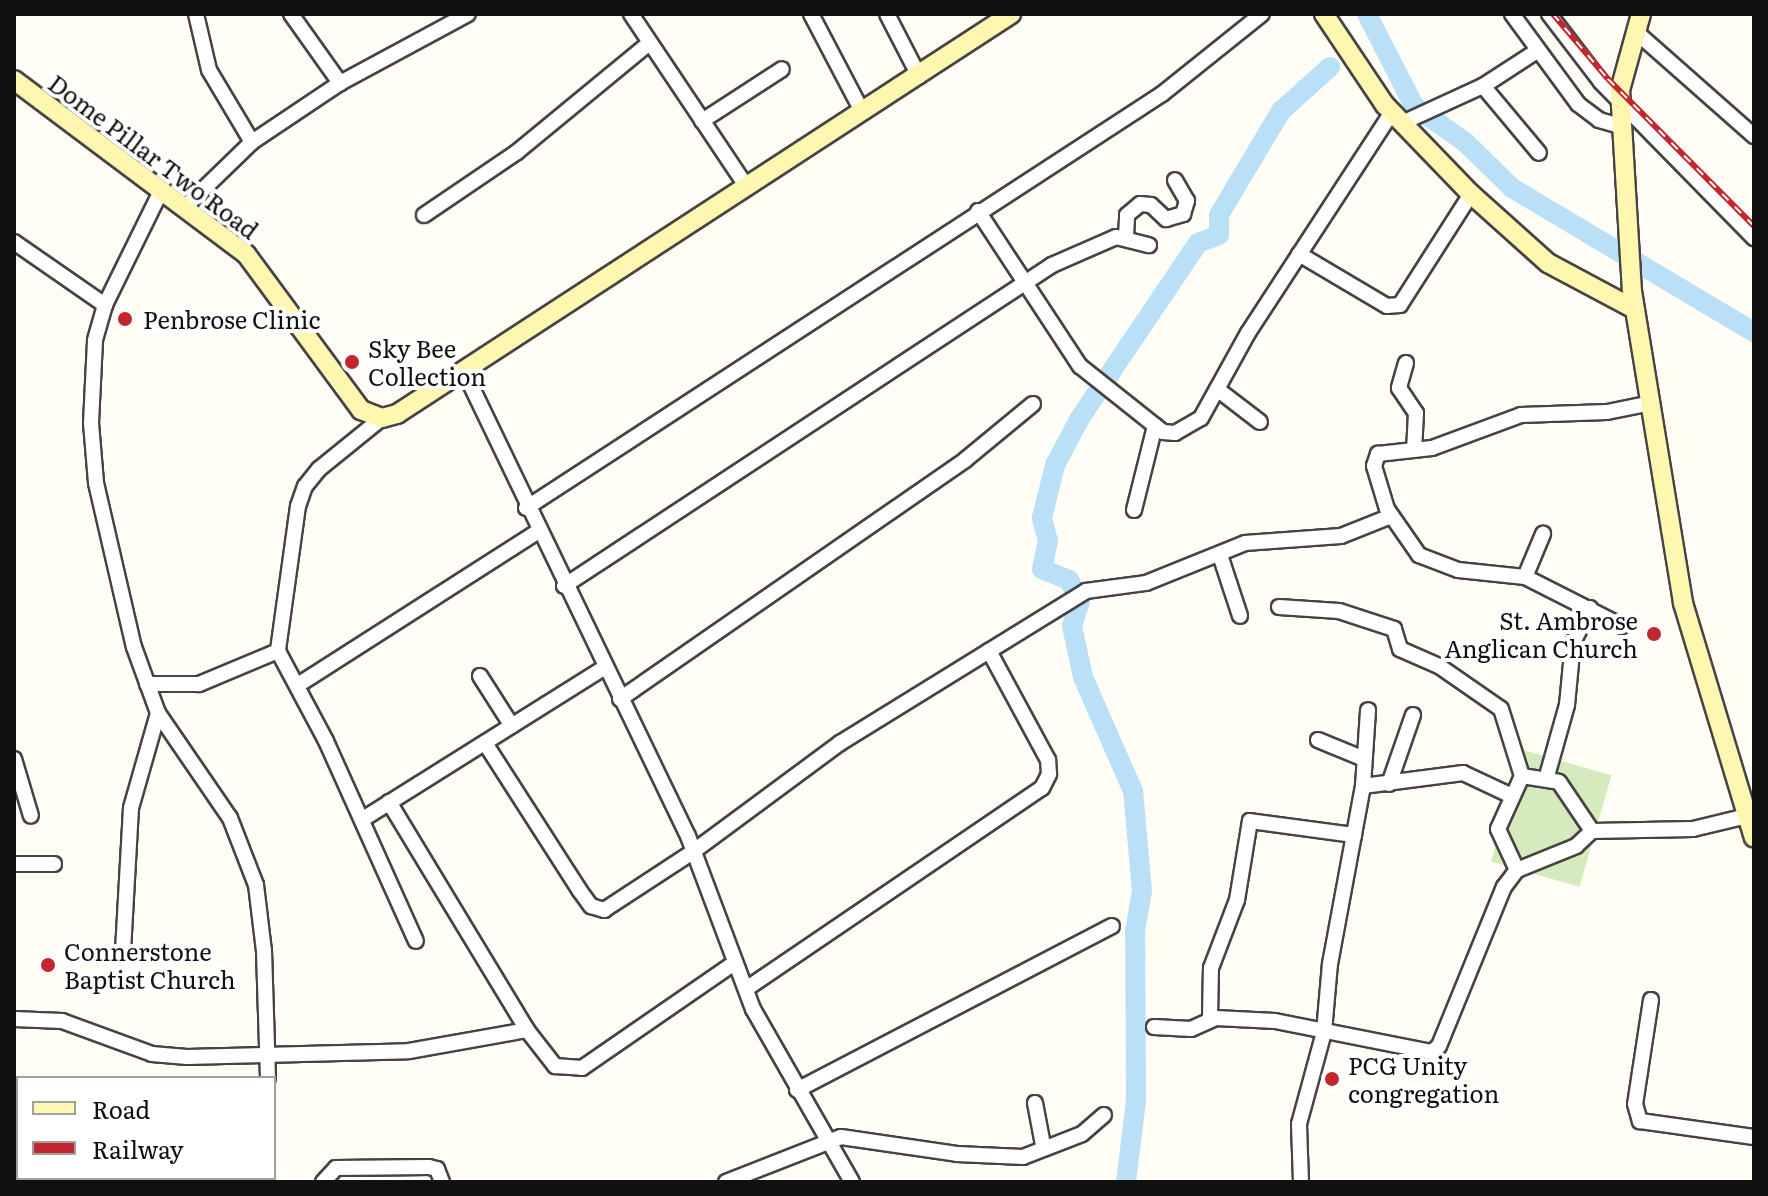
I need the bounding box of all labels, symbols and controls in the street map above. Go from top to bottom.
street label: Dome Pillar Two Road [43,68,265,244]
place label: Penbrose Clinic [143,305,321,333]
marker: Penbrose Clinic [114,308,136,330]
place label: Sky Bee Collection [368,334,486,390]
marker: Sky Bee Collection [343,353,361,371]
place label: St. Ambrose Anglican Church [1445,606,1638,662]
marker: St. Ambrose Anglican Church [1645,625,1663,643]
place label: Connerstone Baptist Church [64,937,236,993]
marker: Connerstone Baptist Church [39,956,57,974]
place label: PCG Unity congregation [1348,1051,1499,1107]
marker: PCG Unity congregation [1323,1070,1341,1088]
legend [16,1076,276,1180]
text: Road [92,1091,150,1126]
text: Railway [92,1131,184,1166]

